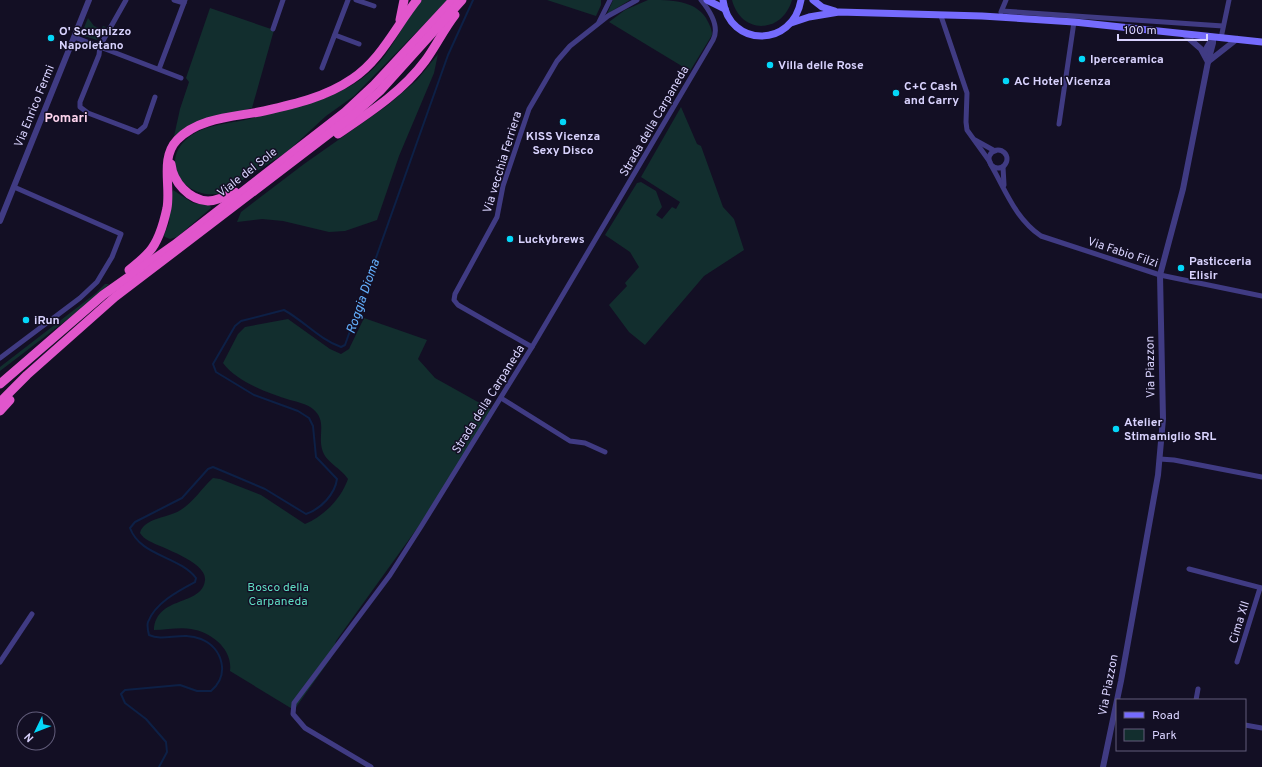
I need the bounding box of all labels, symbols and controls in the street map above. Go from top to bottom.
scale bar [1118,16,1207,42]
text: 100 m [1124,23,1157,39]
place label: O' Scugnizzo Napoletano [59,24,132,54]
marker: O' Scugnizzo Napoletano [46,33,56,43]
place label: Iperceramica [1090,52,1164,68]
marker: Iperceramica [1077,54,1087,64]
place label: Villa delle Rose [778,58,864,74]
marker: Villa delle Rose [765,60,775,70]
street label: Via Enrico Fermi [11,63,59,150]
street label: Strada della Carpaneda [617,63,693,180]
place label: AC Hotel Vicenza [1014,74,1111,90]
marker: AC Hotel Vicenza [1001,76,1011,86]
place label: C+C Cash and Carry [904,79,959,109]
marker: C+C Cash and Carry [891,88,901,98]
street label: Via vecchia Ferriera [480,109,526,215]
district label: Pomari [44,111,88,127]
marker: KISS Vicenza Sexy Disco [558,117,568,127]
place label: KISS Vicenza Sexy Disco [526,129,600,159]
street label: Viale del Sole [214,144,281,201]
place label: Luckybrews [518,232,585,248]
marker: Luckybrews [505,234,515,244]
street label: Via Fabio Filzi [1085,234,1160,272]
place label: Pasticceria Elisir [1189,254,1251,284]
water label: Roggia Dioma [344,257,384,336]
marker: Pasticceria Elisir [1176,263,1186,273]
place label: iRun [34,313,60,329]
marker: iRun [21,315,31,325]
street label: Via Piazzon [1142,336,1160,398]
street label: Strada della Carpaneda [449,342,529,457]
place label: Atelier Stimamiglio SRL [1124,415,1217,445]
marker: Atelier Stimamiglio SRL [1111,424,1121,434]
park label: Bosco della Carpaneda [247,580,309,610]
street label: Cima XII [1226,599,1254,646]
street label: Via Piazzon [1095,653,1123,717]
legend [1116,699,1246,751]
text: Road [1152,708,1180,724]
north arrow [16,711,56,751]
text: Park [1152,728,1177,744]
text: N [22,729,37,745]

